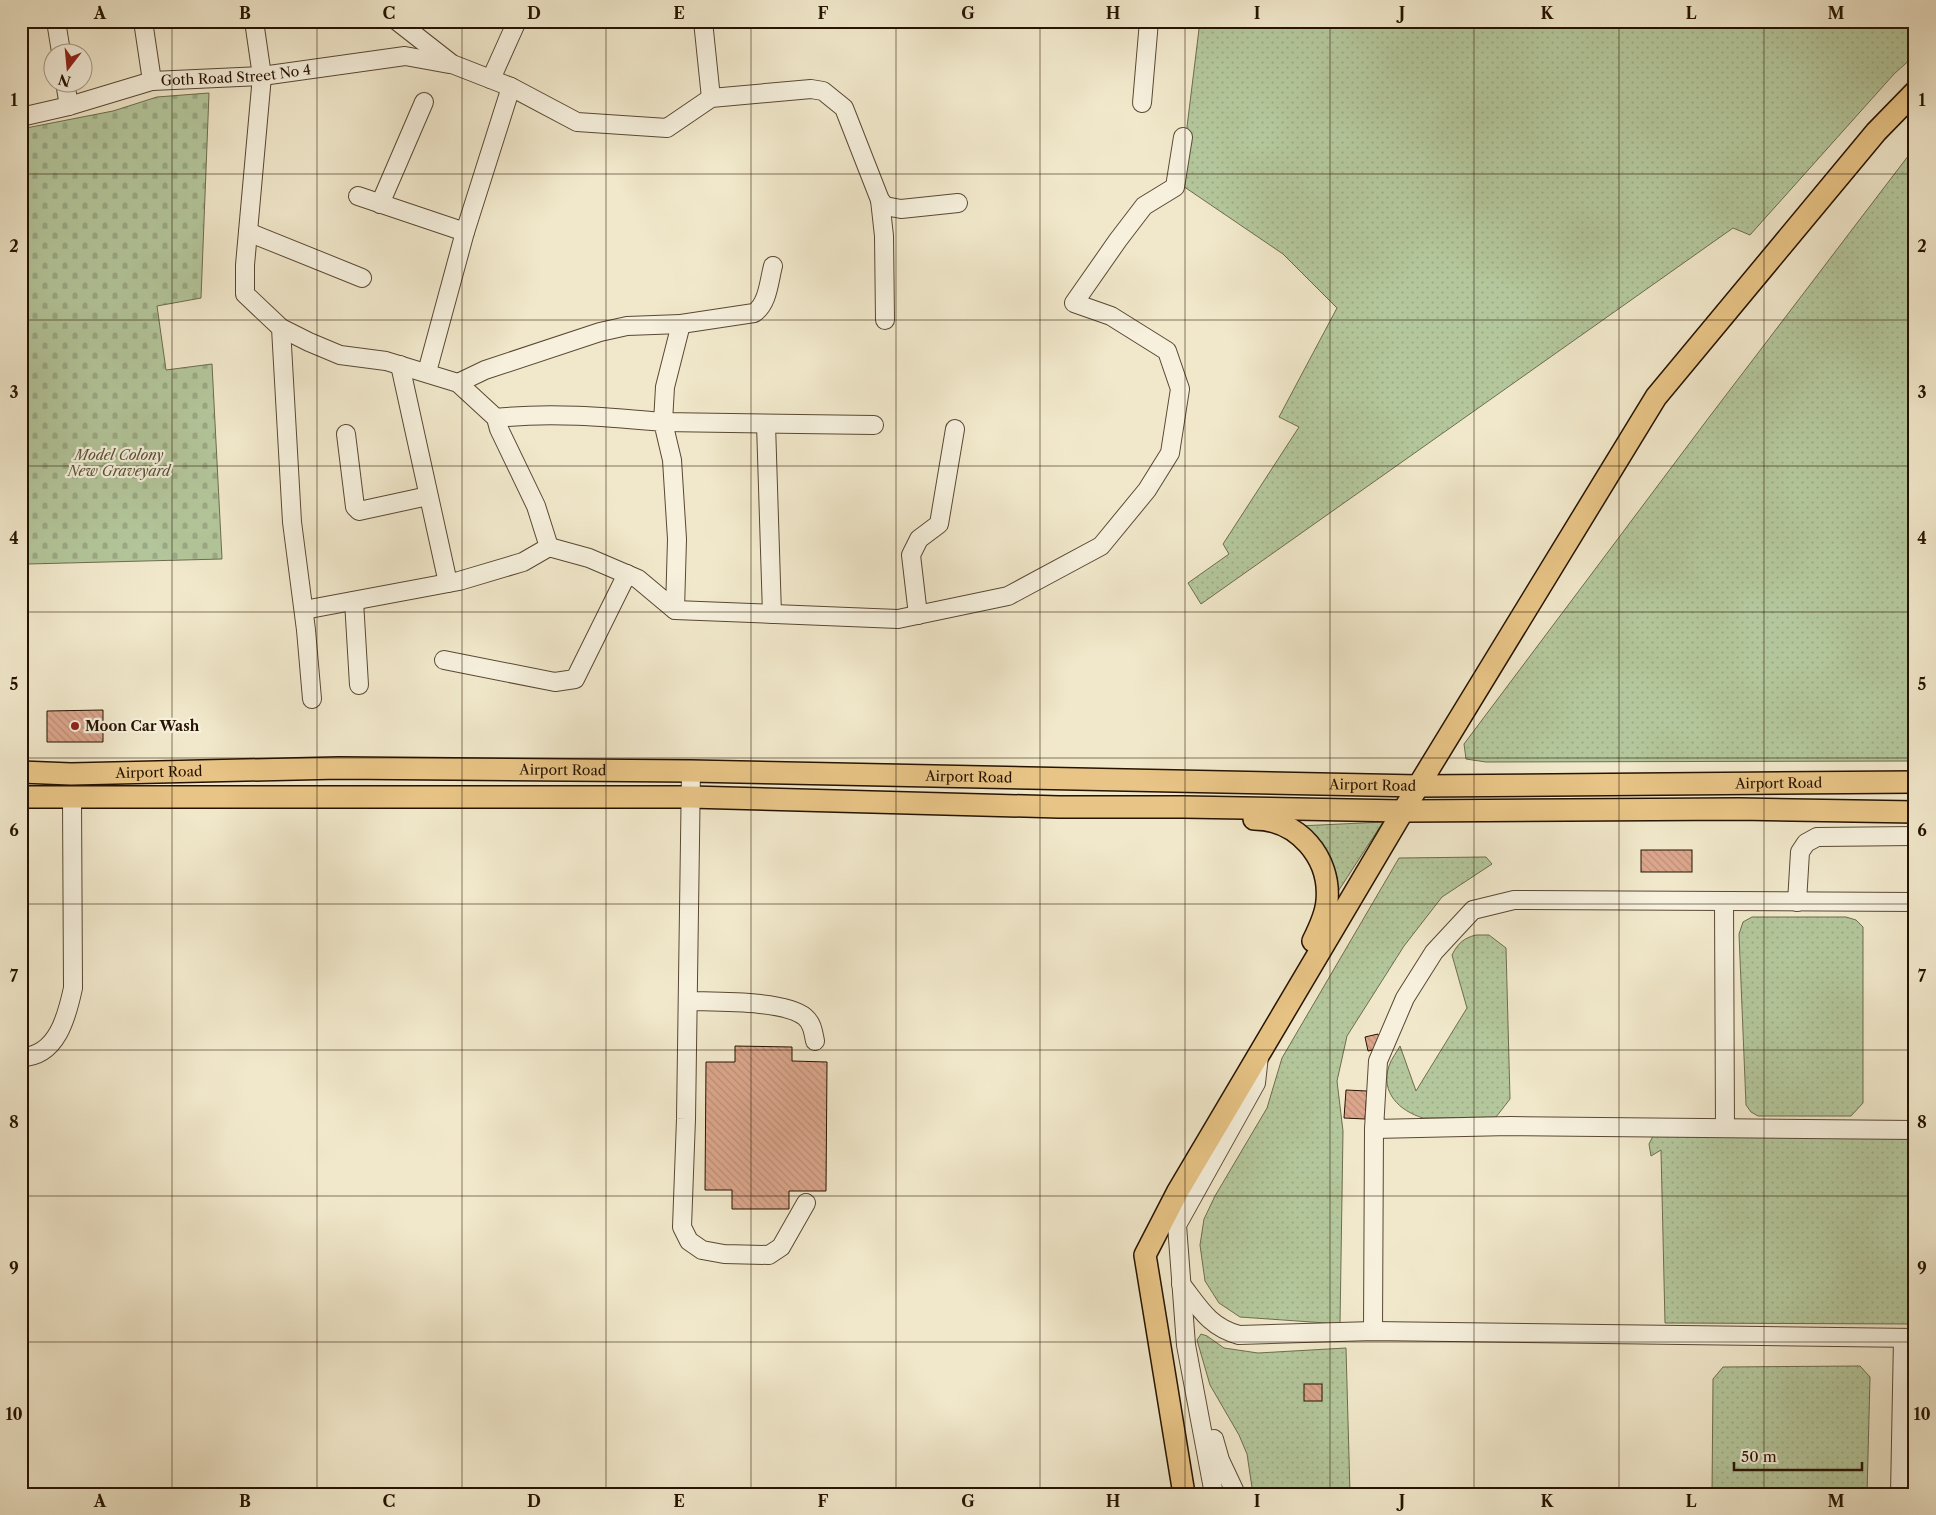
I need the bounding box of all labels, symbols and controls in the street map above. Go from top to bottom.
text: A [93,3,107,23]
text: B [239,3,251,23]
text: C [383,3,395,23]
text: D [527,3,541,23]
text: E [673,3,685,23]
text: F [818,3,829,23]
text: G [961,3,975,23]
text: H [1106,3,1120,23]
text: I [1254,3,1261,23]
text: J [1396,3,1405,23]
text: K [1541,3,1555,23]
text: L [1685,3,1697,23]
text: M [1828,3,1845,23]
north arrow [42,42,92,92]
street label: Goth Road Street No 4 [160,60,312,90]
text: N [56,70,73,91]
text: 1 [10,90,18,110]
text: 1 [1918,90,1926,110]
text: 2 [9,236,19,256]
text: 2 [1917,236,1927,256]
text: 3 [9,382,19,402]
text: 3 [1917,382,1927,402]
park label: Model Colony New Graveyard [67,446,172,480]
text: 4 [9,528,19,548]
text: 4 [1917,528,1927,548]
text: 5 [10,674,19,694]
text: 5 [1918,674,1927,694]
place label: Moon Car Wash [85,717,200,735]
marker: Moon Car Wash [69,720,81,732]
street label: Airport Road [518,761,607,779]
street label: Airport Road [114,762,203,782]
street label: Airport Road [924,767,1013,787]
street label: Airport Road [1734,774,1823,792]
street label: Airport Road [1328,775,1417,795]
text: 6 [9,820,19,840]
text: 6 [1917,820,1927,840]
text: 7 [10,966,19,986]
text: 7 [1918,966,1927,986]
text: 8 [9,1112,19,1132]
text: 8 [1917,1112,1927,1132]
text: 9 [9,1258,19,1278]
text: 9 [1917,1258,1927,1278]
text: 10 [5,1404,23,1424]
text: 10 [1913,1404,1931,1424]
scale bar [1734,1440,1861,1472]
text: 50 m [1741,1447,1777,1466]
text: A [93,1491,107,1511]
text: B [239,1491,251,1511]
text: C [383,1491,395,1511]
text: D [527,1491,541,1511]
text: E [673,1491,685,1511]
text: F [818,1491,829,1511]
text: G [961,1491,975,1511]
text: H [1106,1491,1120,1511]
text: I [1254,1491,1261,1511]
text: J [1396,1491,1405,1511]
text: K [1541,1491,1555,1511]
text: L [1685,1491,1697,1511]
text: M [1828,1491,1845,1511]

